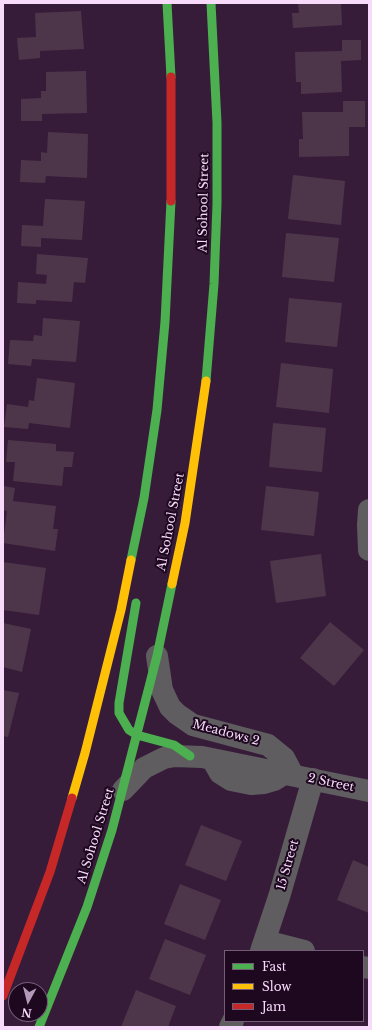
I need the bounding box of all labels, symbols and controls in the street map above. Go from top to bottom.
street label: Al Sohool Street [196,153,212,253]
street label: Al Sohool Street [154,472,188,572]
street label: Meadows 2 [191,717,261,749]
street label: 2 Street [307,771,355,795]
street label: Al Sohool Street [75,786,117,886]
street label: 15 Street [274,838,302,892]
legend [224,950,364,1022]
text: Fast [262,959,286,974]
text: Slow [262,979,291,994]
north arrow [8,982,48,1022]
text: Jam [262,999,286,1014]
text: N [21,1005,33,1020]

